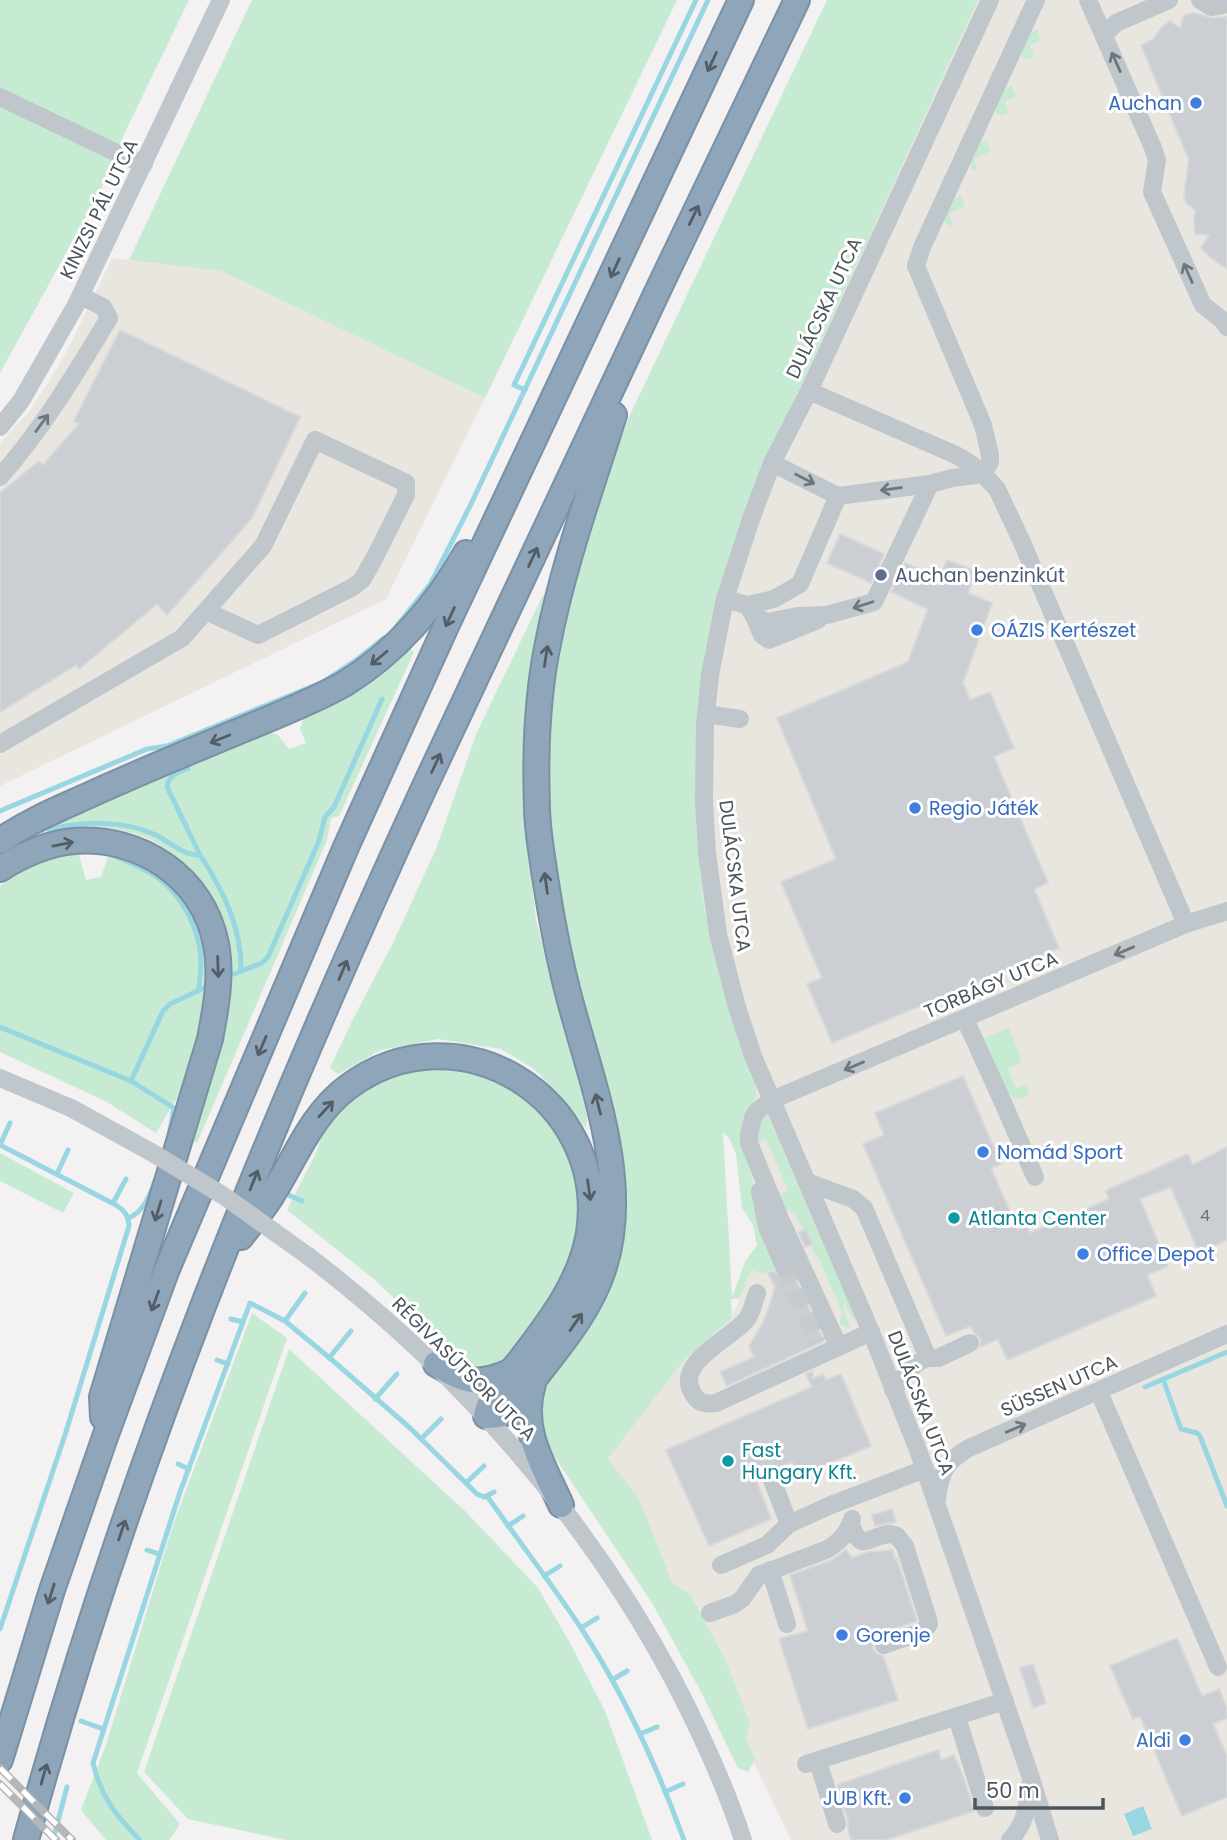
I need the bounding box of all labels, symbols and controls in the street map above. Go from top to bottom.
one-way arrow [704,51,718,72]
one-way arrow [1109,52,1122,73]
place label: Auchan [1108,90,1182,117]
marker: Auchan [1188,95,1204,111]
street label: KINIZSI PÁL UTCA [53,134,145,284]
one-way arrow [688,205,701,227]
street label: DULÁCSKA UTCA [779,233,869,383]
one-way arrow [608,257,621,278]
one-way arrow [1181,263,1194,284]
one-way arrow [35,414,50,433]
one-way arrow [794,473,815,487]
one-way arrow [881,483,903,496]
one-way arrow [527,547,540,568]
place label: Auchan benzinkút [895,562,1065,589]
marker: Auchan benzinkút [873,567,889,583]
one-way arrow [852,600,874,612]
one-way arrow [443,606,457,627]
place label: OÁZIS Kertészet [991,617,1136,644]
marker: OÁZIS Kertészet [969,622,985,638]
one-way arrow [540,645,553,668]
one-way arrow [370,650,388,666]
one-way arrow [209,733,231,746]
one-way arrow [430,753,443,774]
place label: Regio Játék [929,795,1039,822]
street label: DULÁCSKA UTCA [712,798,758,954]
marker: Regio Játék [907,800,923,816]
one-way arrow [51,836,74,850]
one-way arrow [539,872,552,895]
street label: TORBÁGY UTCA [920,945,1062,1025]
one-way arrow [1113,945,1135,958]
one-way arrow [211,955,224,978]
one-way arrow [337,960,350,982]
one-way arrow [255,1034,268,1056]
one-way arrow [844,1060,865,1073]
one-way arrow [591,1093,604,1116]
one-way arrow [318,1100,335,1117]
place label: Nomád Sport [997,1139,1123,1166]
marker: Nomád Sport [975,1144,991,1160]
one-way arrow [248,1169,261,1191]
one-way arrow [583,1179,596,1201]
one-way arrow [151,1200,164,1222]
house number: 4 [1200,1204,1210,1227]
place label: Atlanta Center [968,1205,1107,1232]
marker: Atlanta Center [946,1210,962,1226]
place label: Office Depot [1097,1241,1215,1268]
marker: Office Depot [1075,1246,1091,1262]
one-way arrow [148,1289,160,1311]
street label: RÉGIVASÚTSOR UTCA [386,1291,542,1447]
one-way arrow [569,1313,583,1332]
street label: DULÁCSKA UTCA [881,1327,961,1479]
street label: SÜSSEN UTCA [996,1348,1122,1424]
one-way arrow [1005,1421,1026,1434]
place label: Fast Hungary Kft. [742,1437,857,1486]
marker: Fast Hungary Kft. [720,1453,736,1469]
one-way arrow [116,1519,129,1541]
one-way arrow [44,1583,56,1605]
place label: Gorenje [856,1622,930,1649]
marker: Gorenje [834,1627,850,1643]
place label: Aldi [1136,1727,1171,1754]
marker: Aldi [1177,1732,1193,1748]
one-way arrow [38,1763,51,1785]
scale bar [975,1766,1103,1810]
text: 50 m [986,1776,1040,1805]
place label: JUB Kft. [823,1785,891,1812]
marker: JUB Kft. [897,1790,913,1806]

